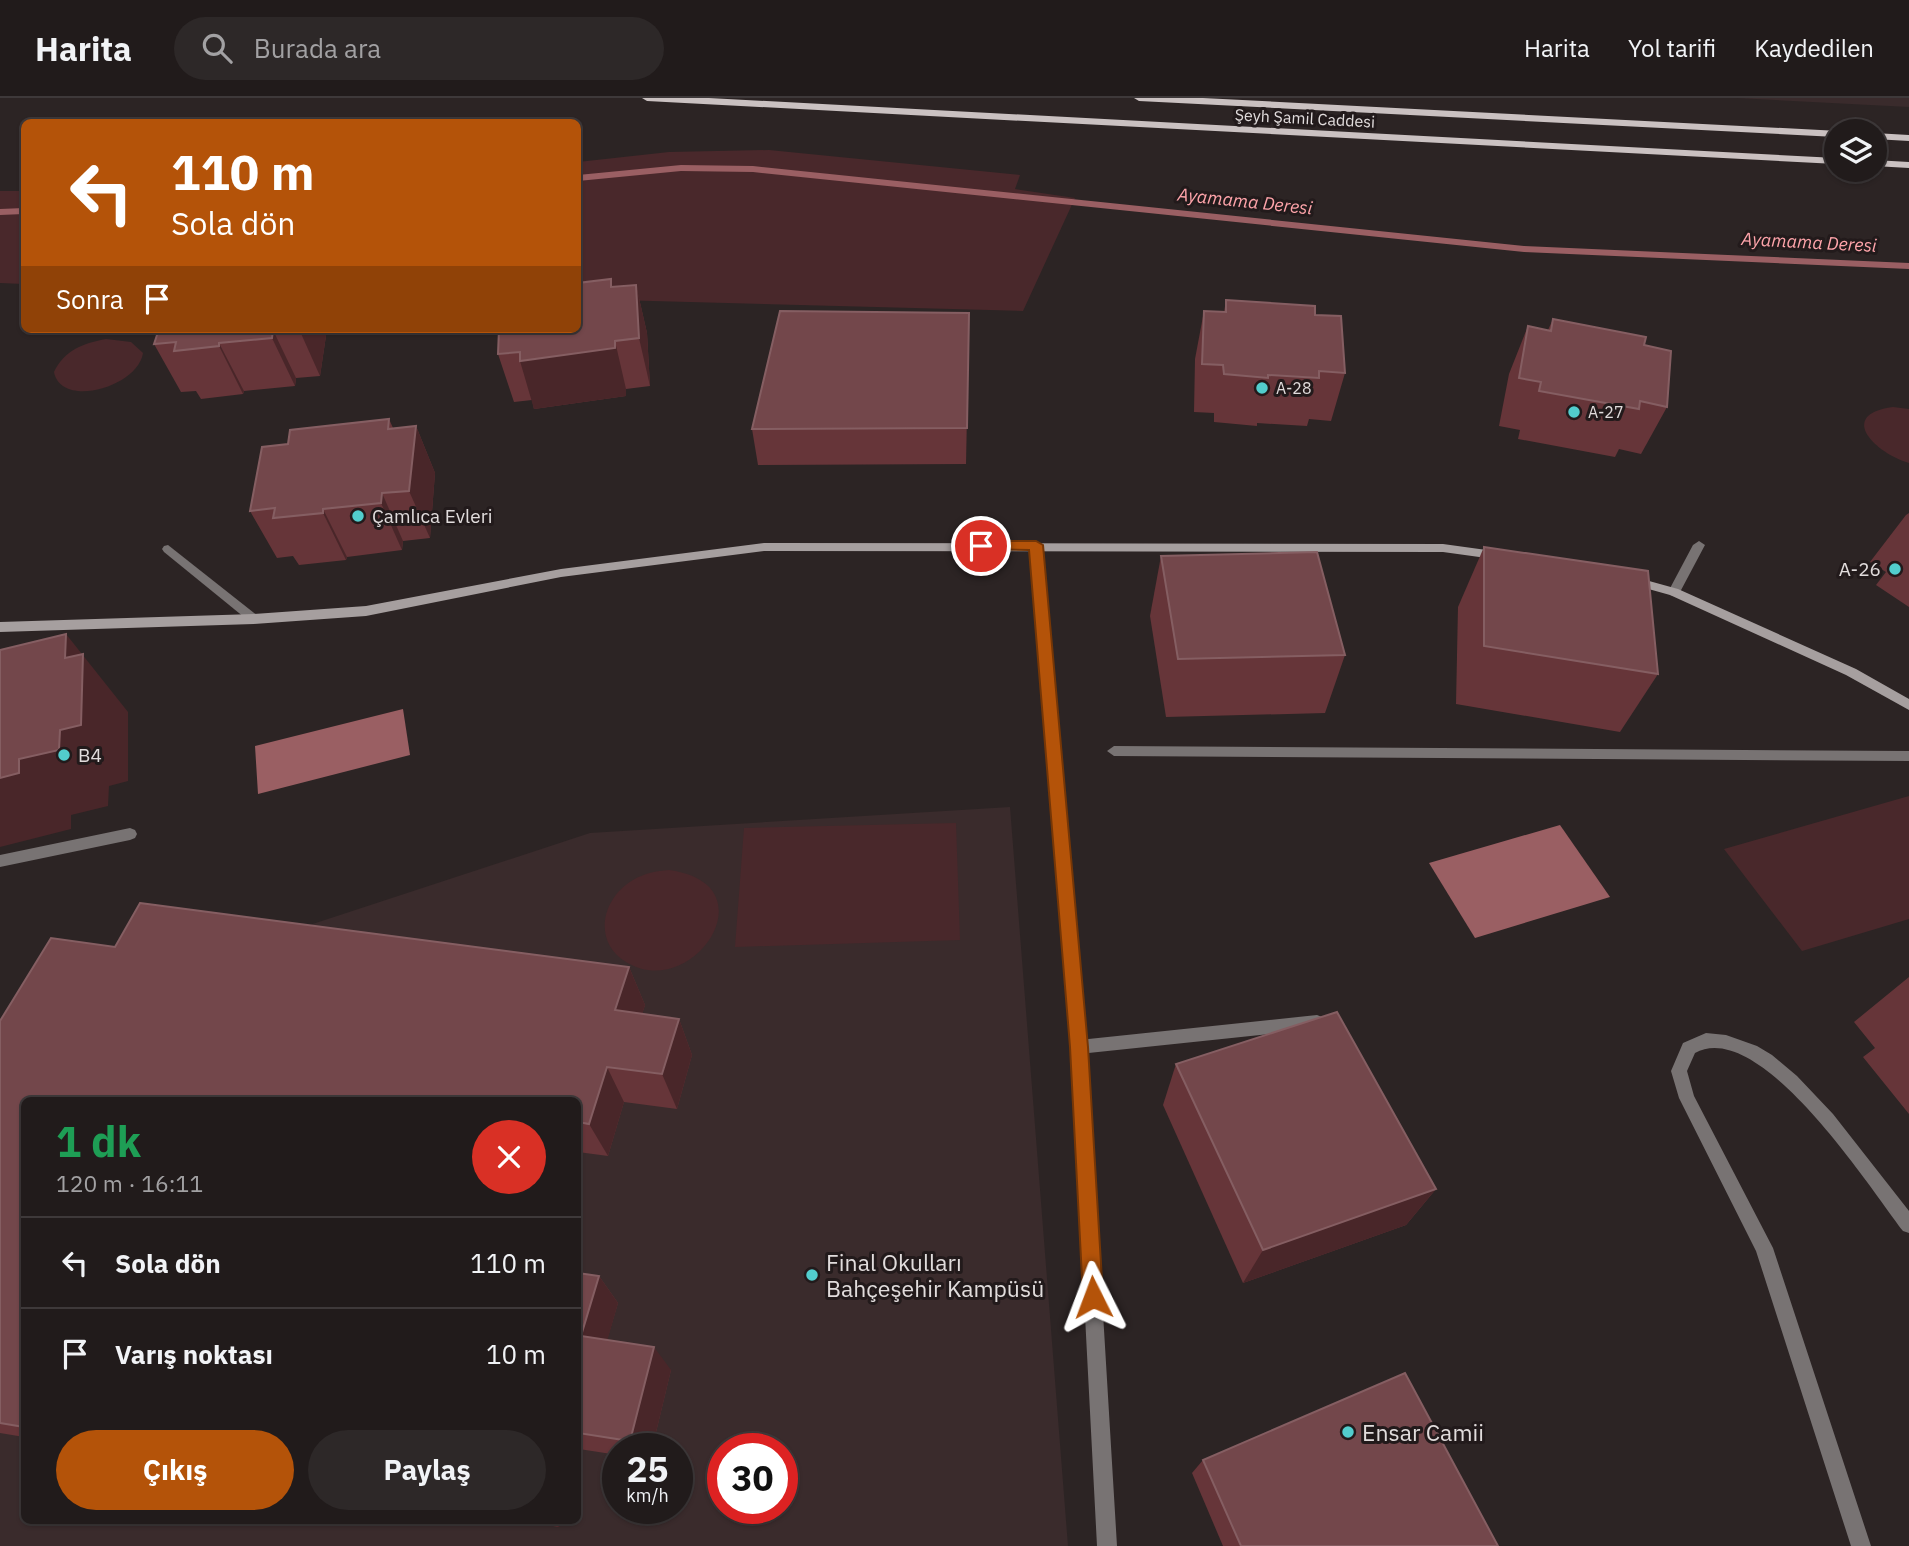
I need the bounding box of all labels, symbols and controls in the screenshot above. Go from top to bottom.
search box [174,17,664,80]
text: Harita [35,27,132,70]
icon: search [198,29,236,67]
text: Burada ara [254,31,381,65]
text: Harita [1524,32,1590,64]
text: Yol tarifi [1628,32,1716,64]
text: Kaydedilen [1754,32,1874,64]
street label: Şeyh Şamil Caddesi [1234,104,1376,132]
map controls [1824,119,1887,182]
button: layers [1824,119,1887,182]
text: 110 m [171,140,315,203]
icon: left [56,147,147,238]
water label: Ayamama Deresi [1175,182,1314,220]
text: Sola dön [171,202,296,244]
water label: Ayamama Deresi [1740,227,1878,257]
icon: arrive [138,280,176,318]
text: Sonra [56,282,124,316]
place label: A-28 [1276,378,1312,398]
marker: A-28 [1254,380,1270,396]
place label: A-27 [1588,402,1624,422]
marker: A-27 [1566,404,1582,420]
place label: Çamlıca Evleri [372,504,492,528]
marker: Çamlıca Evleri [350,508,366,524]
pin [951,516,1011,576]
icon: arrive [962,527,1000,565]
place label: A-26 [1839,557,1881,581]
marker: A-26 [1887,561,1903,577]
place label: B4 [78,743,102,767]
marker: B4 [56,747,72,763]
text: 1 dk [56,1114,141,1169]
button: close [472,1120,546,1194]
text: 120 m · 16:11 [56,1168,203,1198]
icon: left [56,1244,94,1282]
text: Sola dön [115,1246,221,1280]
text: 110 m [470,1246,546,1280]
place label: Final Okulları Bahçeşehir Kampüsü [826,1247,1044,1303]
position arrow [1056,1260,1130,1334]
marker: Final Okulları Bahçeşehir Kampüsü [804,1267,820,1283]
icon: arrive [56,1335,94,1373]
text: Varış noktası [115,1337,273,1371]
text: 10 m [486,1337,546,1371]
place label: Ensar Camii [1362,1417,1484,1447]
marker: Ensar Camii [1340,1424,1356,1440]
button: Çıkış [56,1430,294,1510]
button: Paylaş [308,1430,546,1510]
speed limit sign: 30 [707,1433,798,1524]
text: 25 [626,1446,669,1492]
text: km/h [626,1484,669,1507]

